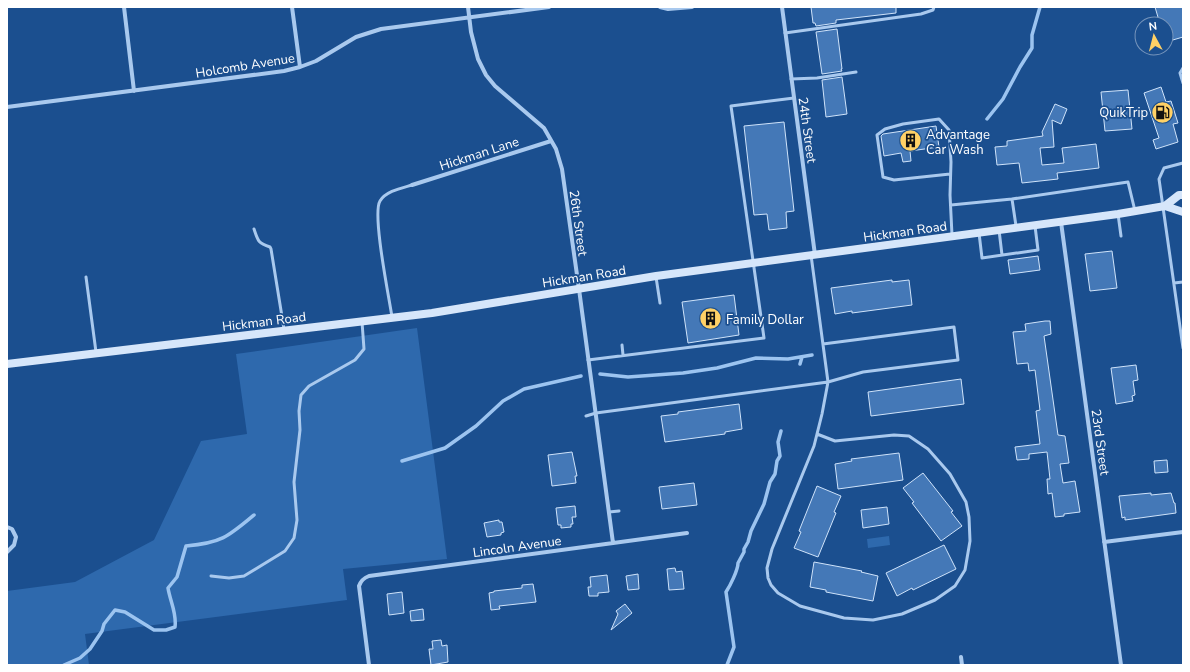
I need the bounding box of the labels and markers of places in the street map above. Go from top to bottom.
fuel station icon: QuikTrip [1150,99,1176,125]
place label: QuikTrip [1099,104,1148,122]
place label: Advantage Car Wash [926,126,990,159]
building icon: Advantage Car Wash [897,128,923,154]
building icon: Family Dollar [698,306,724,332]
place label: Family Dollar [726,311,804,329]

